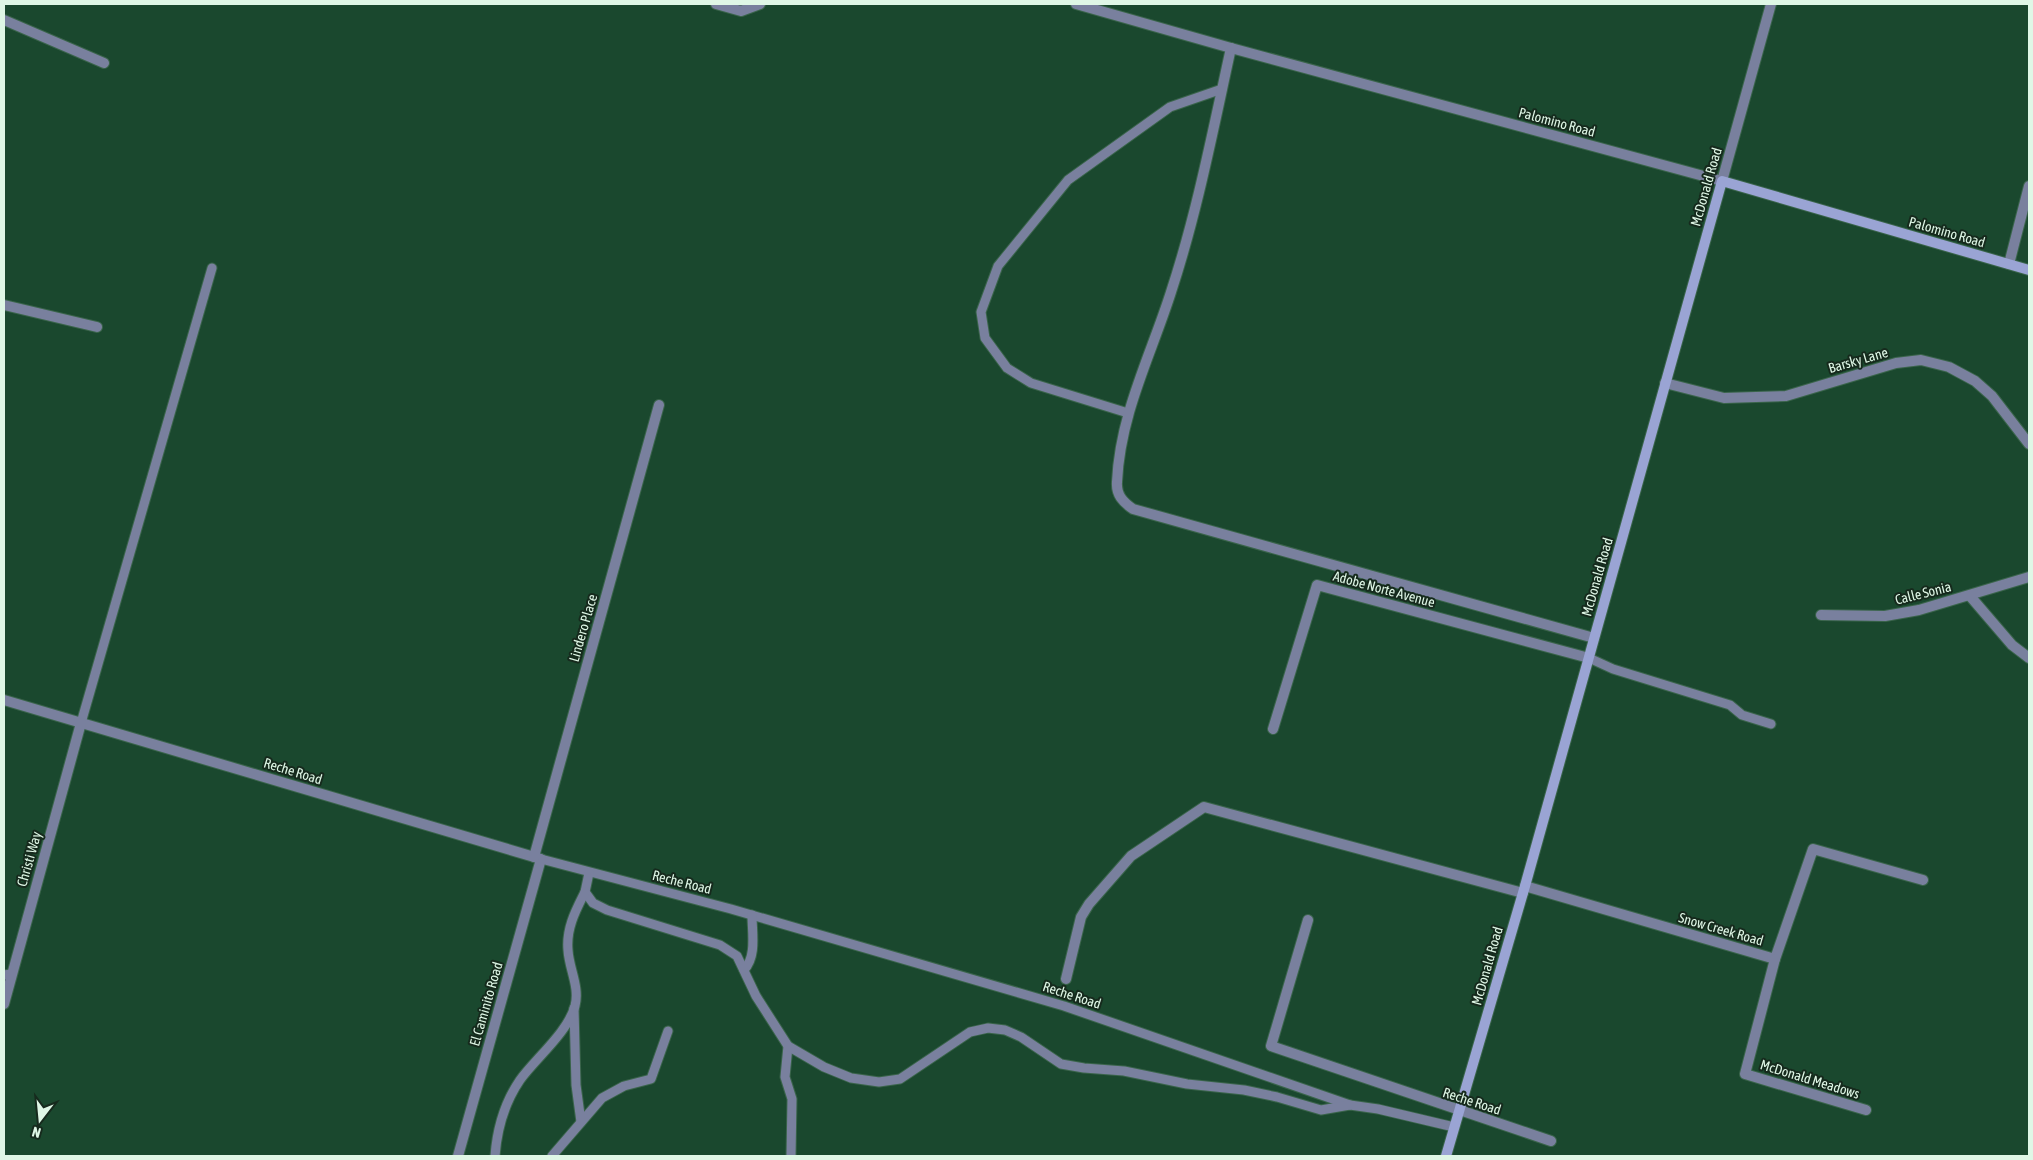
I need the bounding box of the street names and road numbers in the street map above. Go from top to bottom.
street label: Palomino Road [1517,104,1597,140]
street label: McDonald Road [1687,146,1725,228]
street label: Palomino Road [1907,213,1987,251]
street label: Barsky Lane [1826,344,1890,376]
street label: McDonald Road [1578,536,1616,618]
street label: Adobe Norte Avenue [1331,568,1437,610]
street label: Calle Sonia [1893,578,1953,608]
street label: Lindero Place [566,592,600,664]
street label: Reche Road [262,755,324,787]
street label: Christi Way [14,829,45,888]
street label: Reche Road [651,867,713,897]
street label: Snow Creek Road [1677,909,1765,949]
street label: McDonald Road [1468,925,1506,1007]
street label: El Caminito Road [466,960,506,1048]
street label: Reche Road [1041,978,1103,1012]
street label: McDonald Meadows [1758,1056,1862,1102]
street label: Reche Road [1441,1084,1503,1118]

